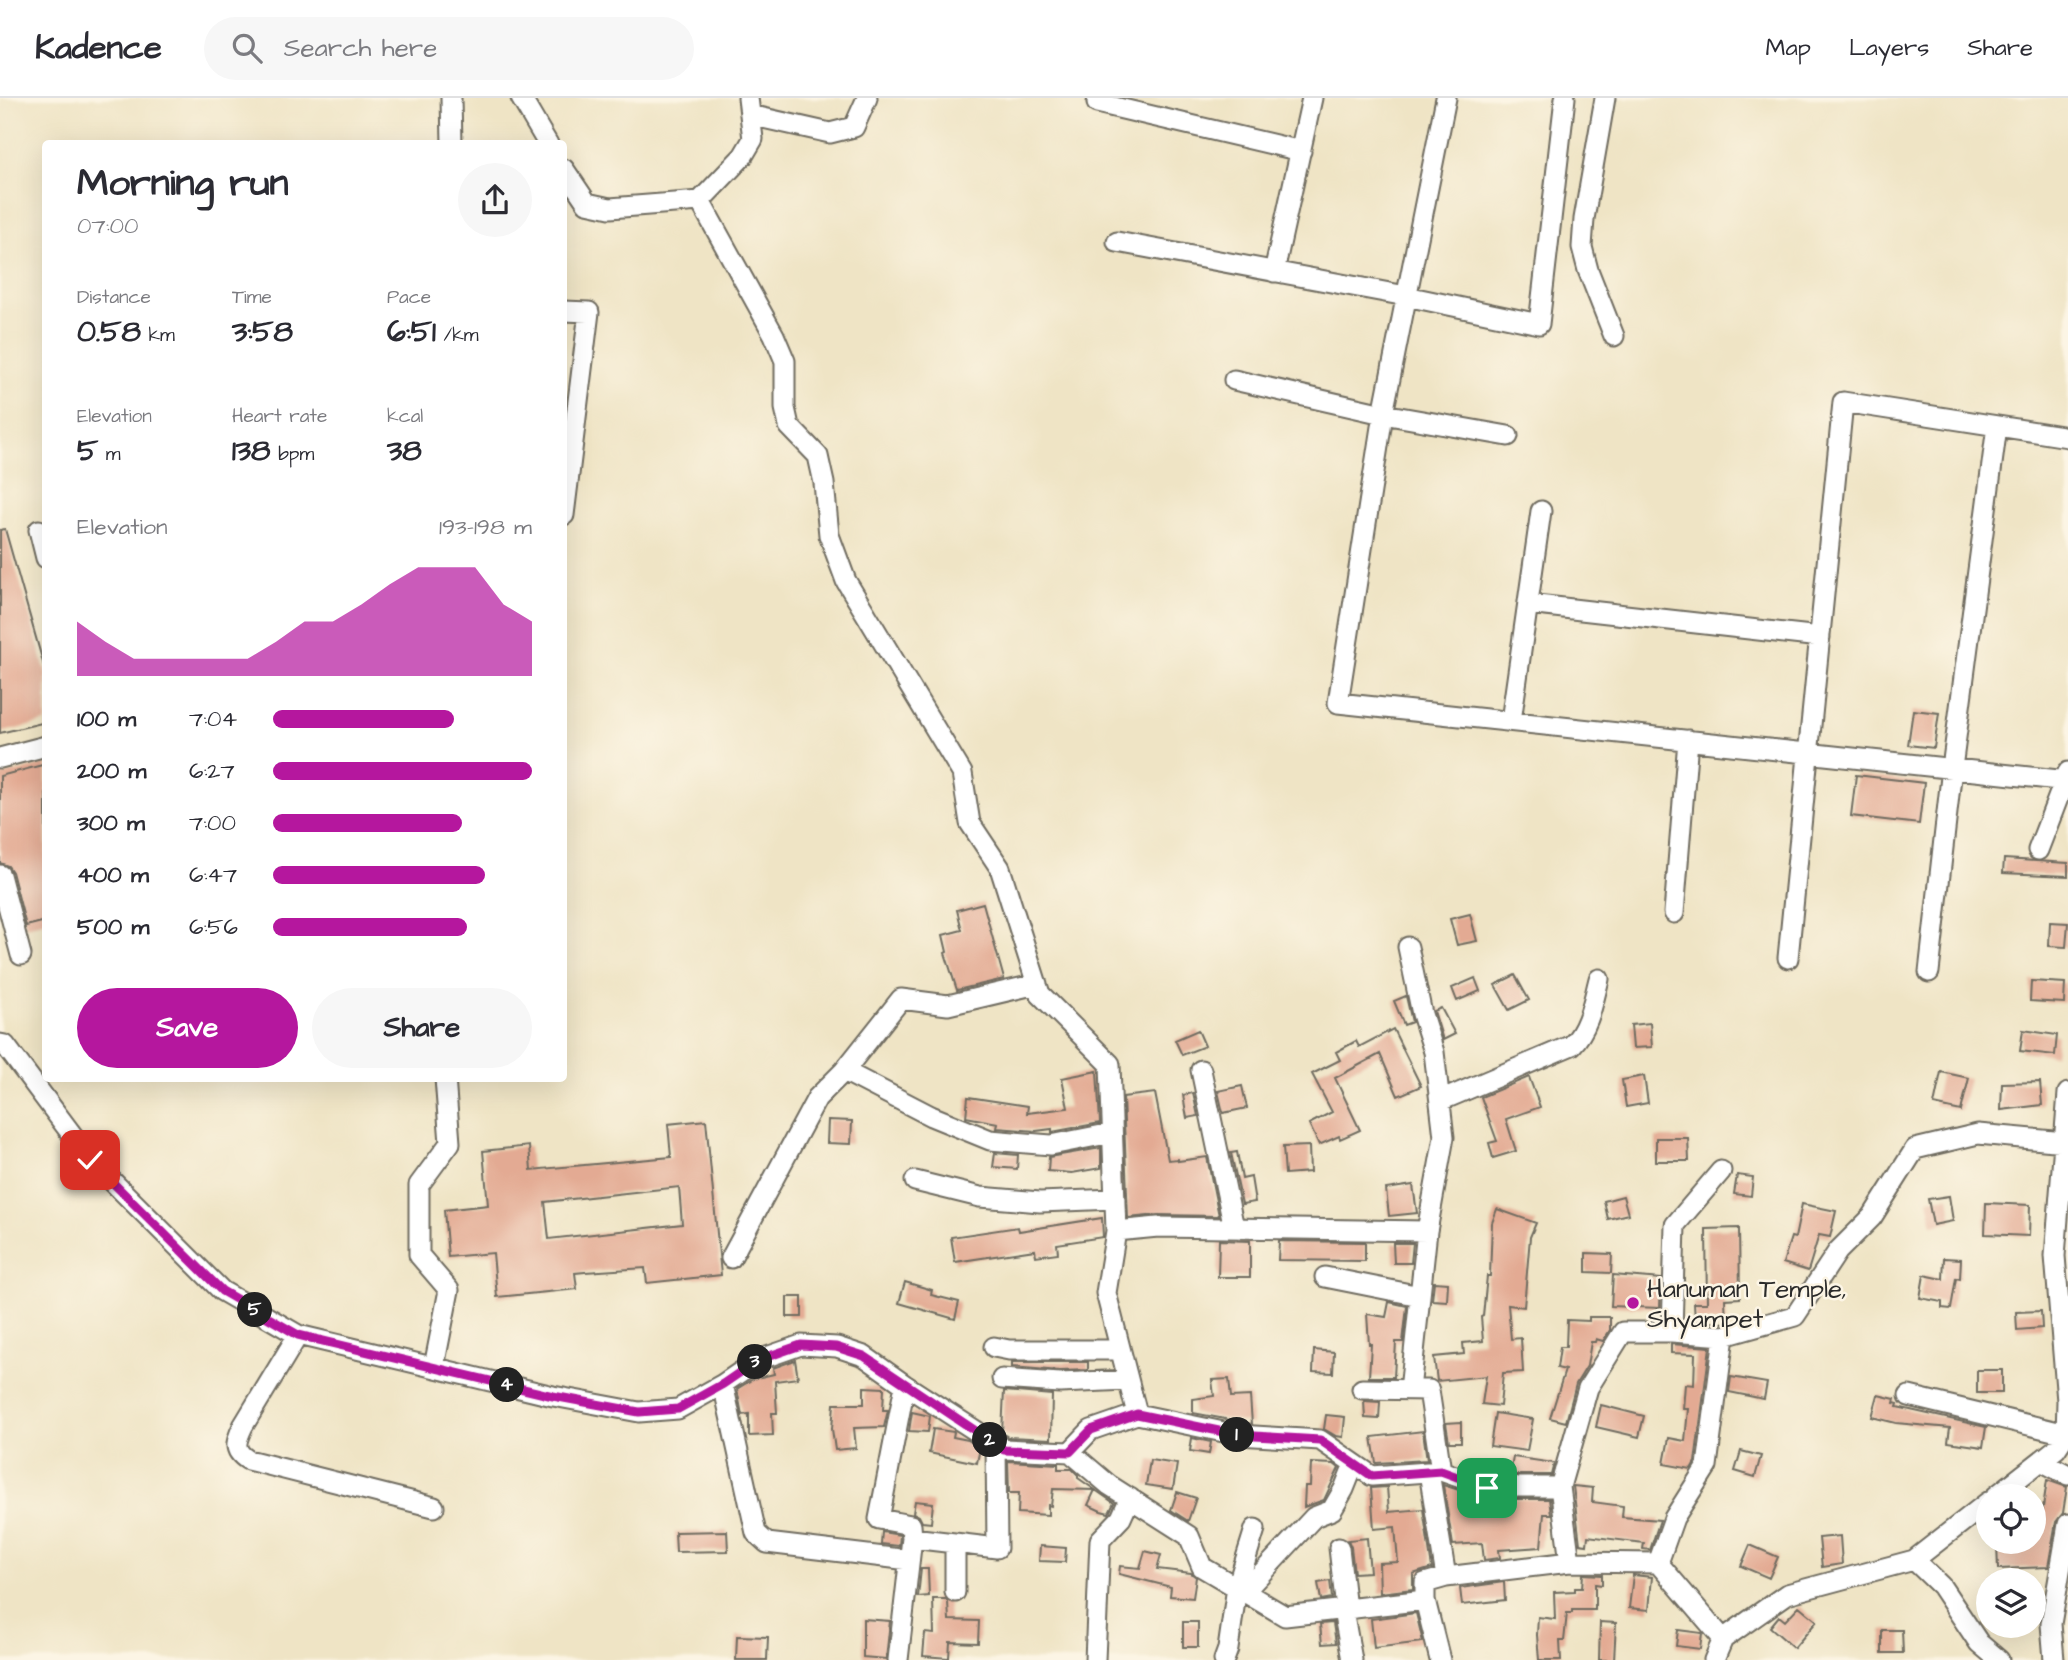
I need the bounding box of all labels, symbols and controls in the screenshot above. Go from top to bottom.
search box [204,17,694,80]
text: Kadence [35,25,162,71]
icon: search [228,29,266,67]
text: Search here [284,30,437,66]
text: Map [1766,31,1811,65]
text: Layers [1849,31,1929,65]
text: Share [1967,31,2033,65]
text: Morning run [77,158,289,210]
button: share [458,163,532,237]
text: 07:00 [77,210,139,242]
text: Distance [77,284,151,311]
text: Time [232,284,272,311]
text: Pace [387,284,431,311]
text: 0.58 [77,311,141,353]
text: 3:58 [232,311,293,353]
text: 6:51 [387,311,436,353]
text: km [141,322,175,349]
text: /km [436,322,479,349]
text: Elevation [77,403,152,430]
text: Heart rate [232,403,327,430]
text: kcal [387,403,423,430]
text: 5 [77,430,98,472]
text: 138 [232,430,271,472]
text: 38 [387,430,422,472]
text: m [98,441,121,468]
text: bpm [271,441,314,468]
text: Elevation [77,511,168,543]
text: 193–198 m [439,511,532,543]
text: 100 m [77,703,136,735]
text: 7:04 [189,703,237,735]
text: 200 m [77,755,146,787]
text: 6:27 [189,755,235,787]
text: 300 m [77,807,145,839]
text: 7:00 [189,807,236,839]
text: 400 m [77,859,149,891]
text: 6:47 [189,859,237,891]
text: 500 m [77,911,149,943]
text: 6:56 [189,911,238,943]
button: Save [77,988,298,1068]
button: Share [312,988,532,1068]
pin [60,1130,120,1190]
icon: check [71,1141,109,1179]
place label: Hanuman Temple, Shyampet [1647,1271,1847,1339]
pin: 5 [238,1292,272,1328]
marker: Hanuman Temple, Shyampet [1625,1295,1641,1311]
text: 5 [248,1296,261,1323]
pin: 3 [738,1344,772,1380]
text: 3 [750,1348,759,1375]
pin: 4 [490,1368,524,1402]
text: 4 [500,1371,513,1398]
pin: 1 [1220,1418,1254,1452]
text: 1 [1235,1421,1238,1448]
pin: 2 [972,1422,1007,1458]
text: 2 [984,1426,995,1453]
pin [1457,1458,1517,1518]
icon: arrive [1468,1469,1506,1507]
map controls [1976,1484,2046,1638]
button: locate [1976,1484,2046,1554]
button: layers [1976,1568,2046,1638]

